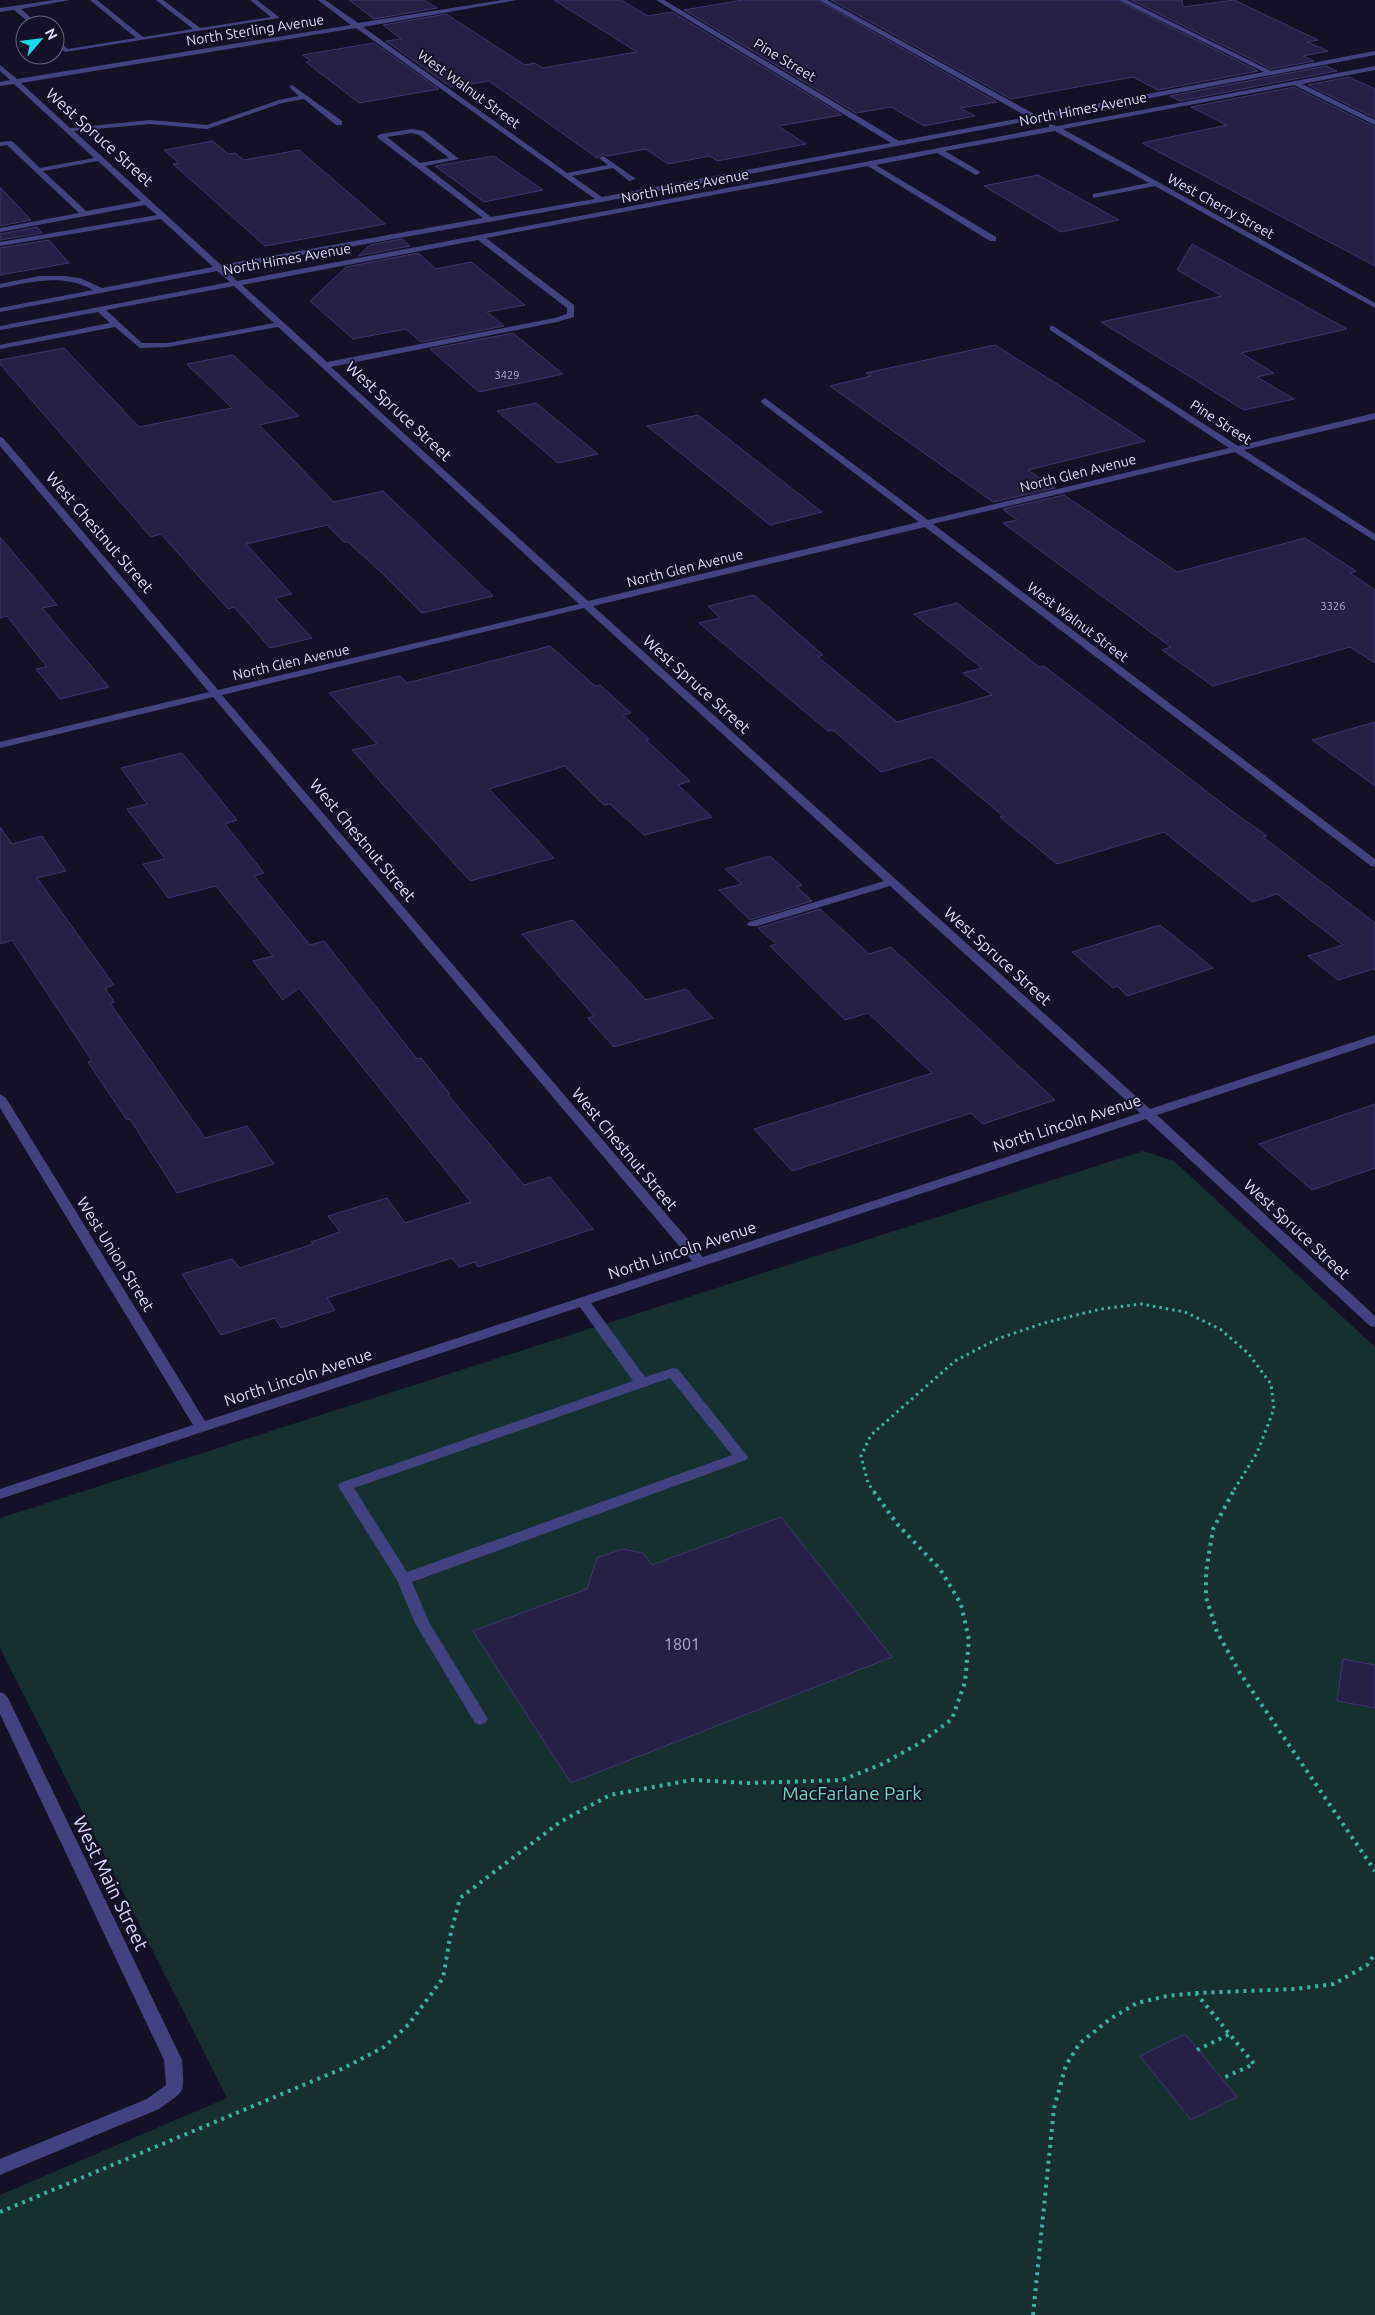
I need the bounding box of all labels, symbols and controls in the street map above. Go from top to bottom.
street label: North Sterling Avenue [185,11,325,49]
north arrow [15,15,65,65]
text: N [42,26,61,42]
street label: Pine Street [751,35,819,85]
street label: West Walnut Street [415,47,524,132]
street label: West Spruce Street [43,84,158,190]
street label: North Himes Avenue [1018,89,1148,129]
street label: North Himes Avenue [620,166,750,206]
street label: West Cherry Street [1165,170,1278,242]
street label: North Himes Avenue [222,240,352,278]
street label: West Spruce Street [342,357,456,465]
house number: 3429 [495,369,519,381]
street label: Pine Street [1187,396,1255,448]
street label: North Glen Avenue [1018,451,1138,495]
street label: West Chestnut Street [43,468,158,597]
street label: North Glen Avenue [625,546,745,590]
street label: West Walnut Street [1024,579,1132,666]
house number: 3326 [1321,600,1345,612]
street label: West Spruce Street [640,631,755,737]
street label: North Glen Avenue [231,641,351,683]
street label: West Chestnut Street [307,775,420,905]
street label: West Spruce Street [941,903,1056,1009]
street label: West Chestnut Street [569,1084,682,1214]
street label: North Lincoln Avenue [991,1091,1143,1155]
street label: West Spruce Street [1240,1175,1354,1283]
street label: West Union Street [74,1194,159,1315]
street label: North Lincoln Avenue [606,1218,758,1282]
street label: North Lincoln Avenue [222,1345,374,1409]
house number: 1801 [664,1635,700,1653]
park label: MacFarlane Park [782,1782,922,1804]
street label: West Main Street [69,1812,153,1954]

